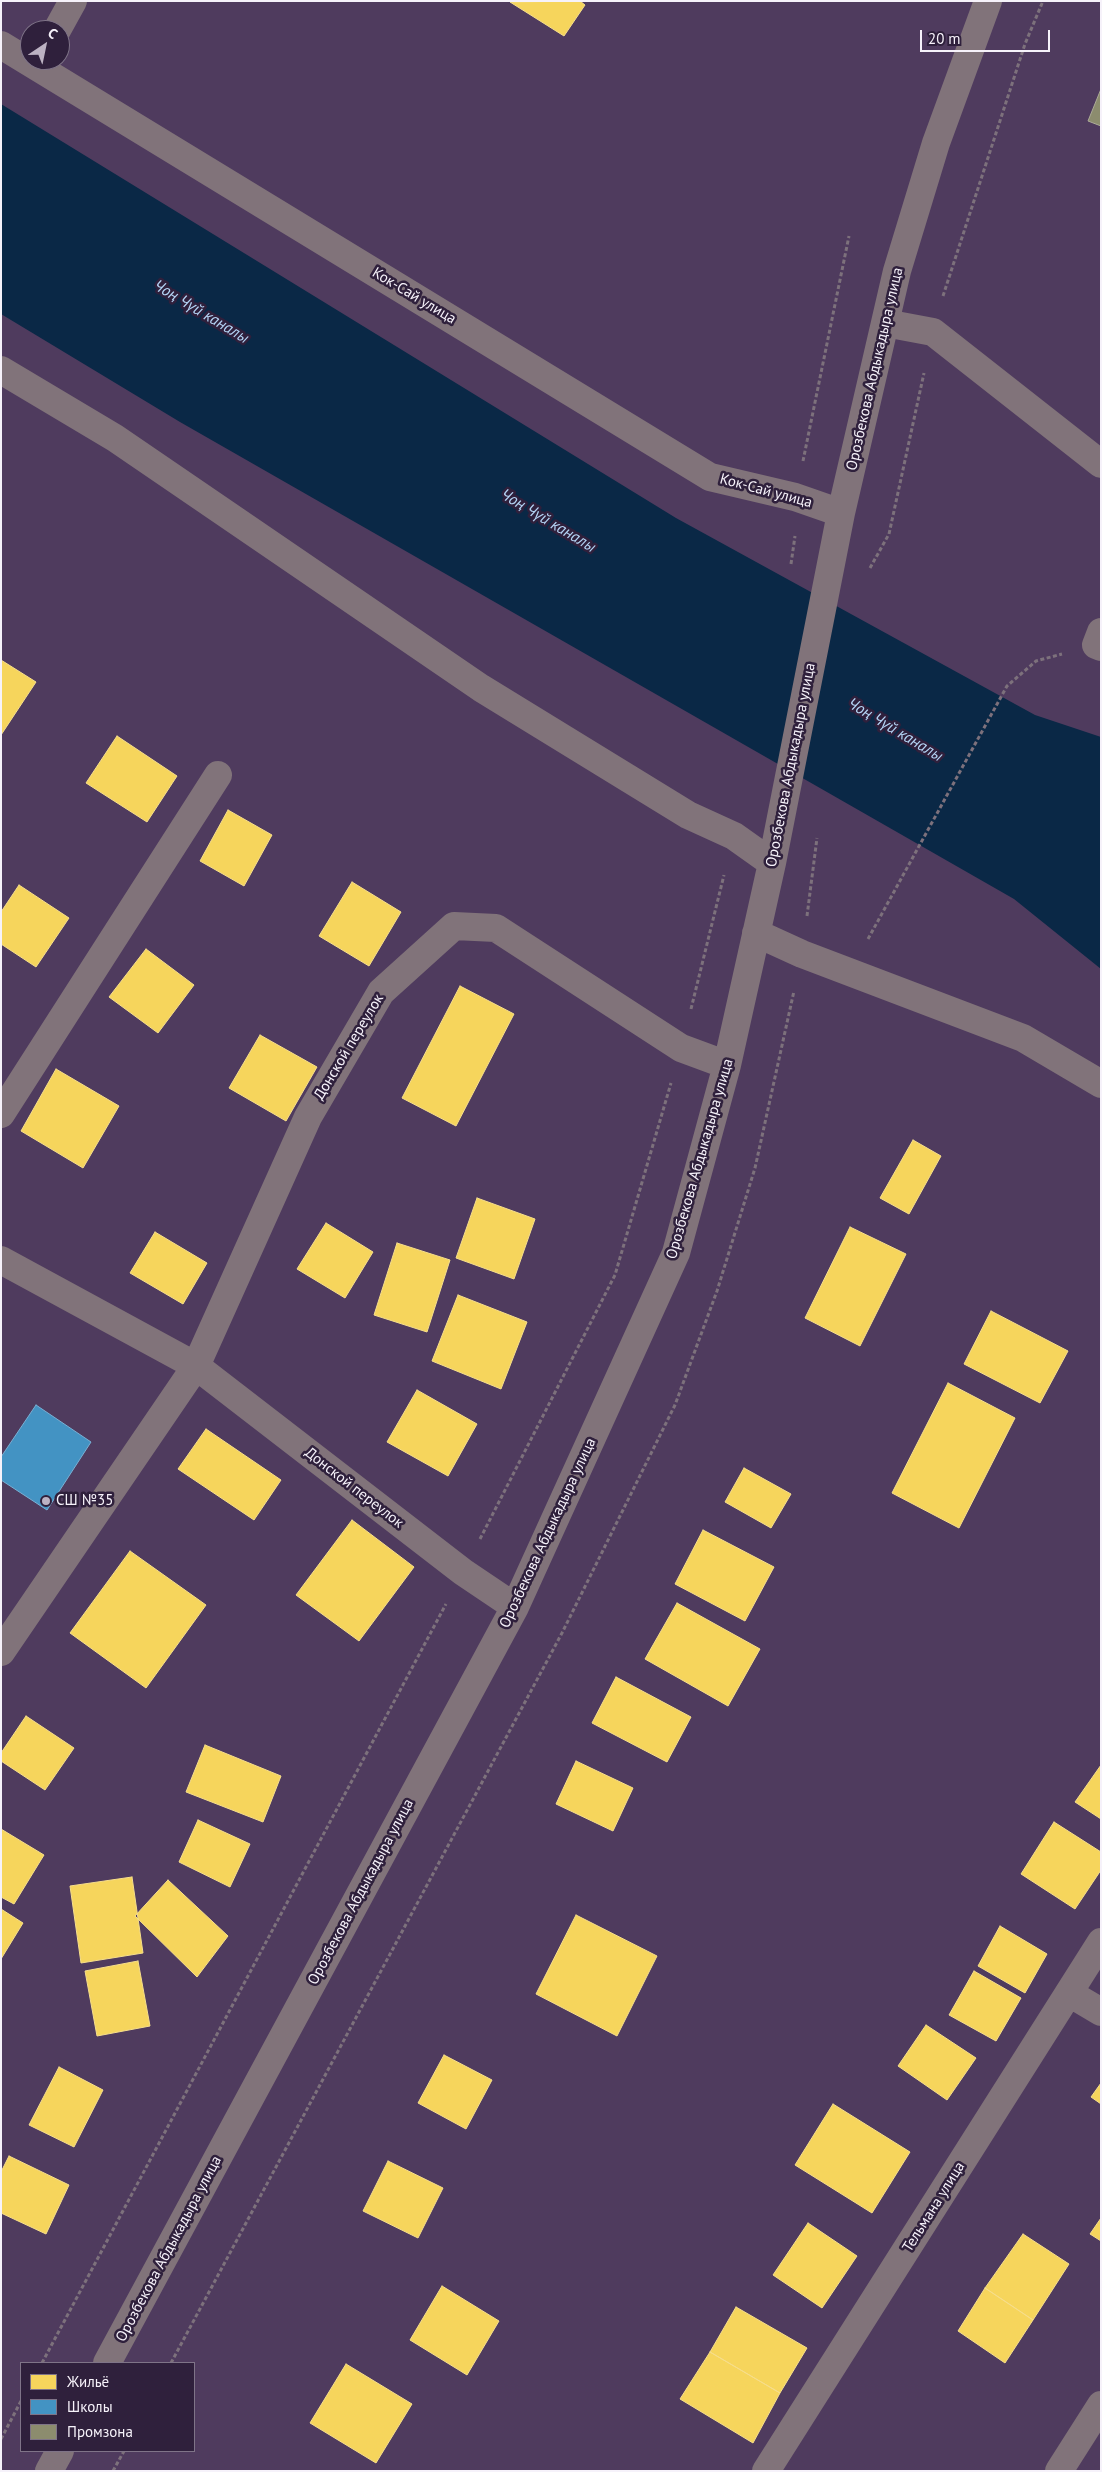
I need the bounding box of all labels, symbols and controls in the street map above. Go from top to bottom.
north arrow [20,20,70,70]
scale bar [922,20,1052,52]
text: С [45,24,61,43]
text: 20 m [928,29,961,48]
street label: Кок-Сай улица [369,264,459,328]
street label: Орозбекова Абдыкадыра улица [843,266,907,472]
water label: Чоң Чүй каналы [150,276,252,348]
street label: Кок-Сай улица [718,470,814,512]
water label: Чоң Чүй каналы [497,485,599,557]
street label: Орозбекова Абдыкадыра улица [762,661,820,869]
water label: Чоң Чүй каналы [844,694,946,766]
street label: Донской переулок [310,991,388,1103]
street label: Орозбекова Абдыкадыра улица [663,1057,737,1261]
street label: Орозбекова Абдыкадыра улица [496,1435,600,1631]
street label: Донской переулок [301,1444,407,1532]
place label: СШ №35 [56,1492,113,1510]
marker: СШ №35 [40,1495,52,1507]
street label: Орозбекова Абдыкадыра улица [304,1796,418,1988]
street label: Орозбекова Абдыкадыра улица [112,2153,226,2345]
street label: Тельмана улица [899,2159,969,2255]
legend [20,2362,195,2452]
text: Жильё [67,2372,109,2391]
text: Школы [67,2397,113,2416]
text: Промзона [67,2422,133,2441]

